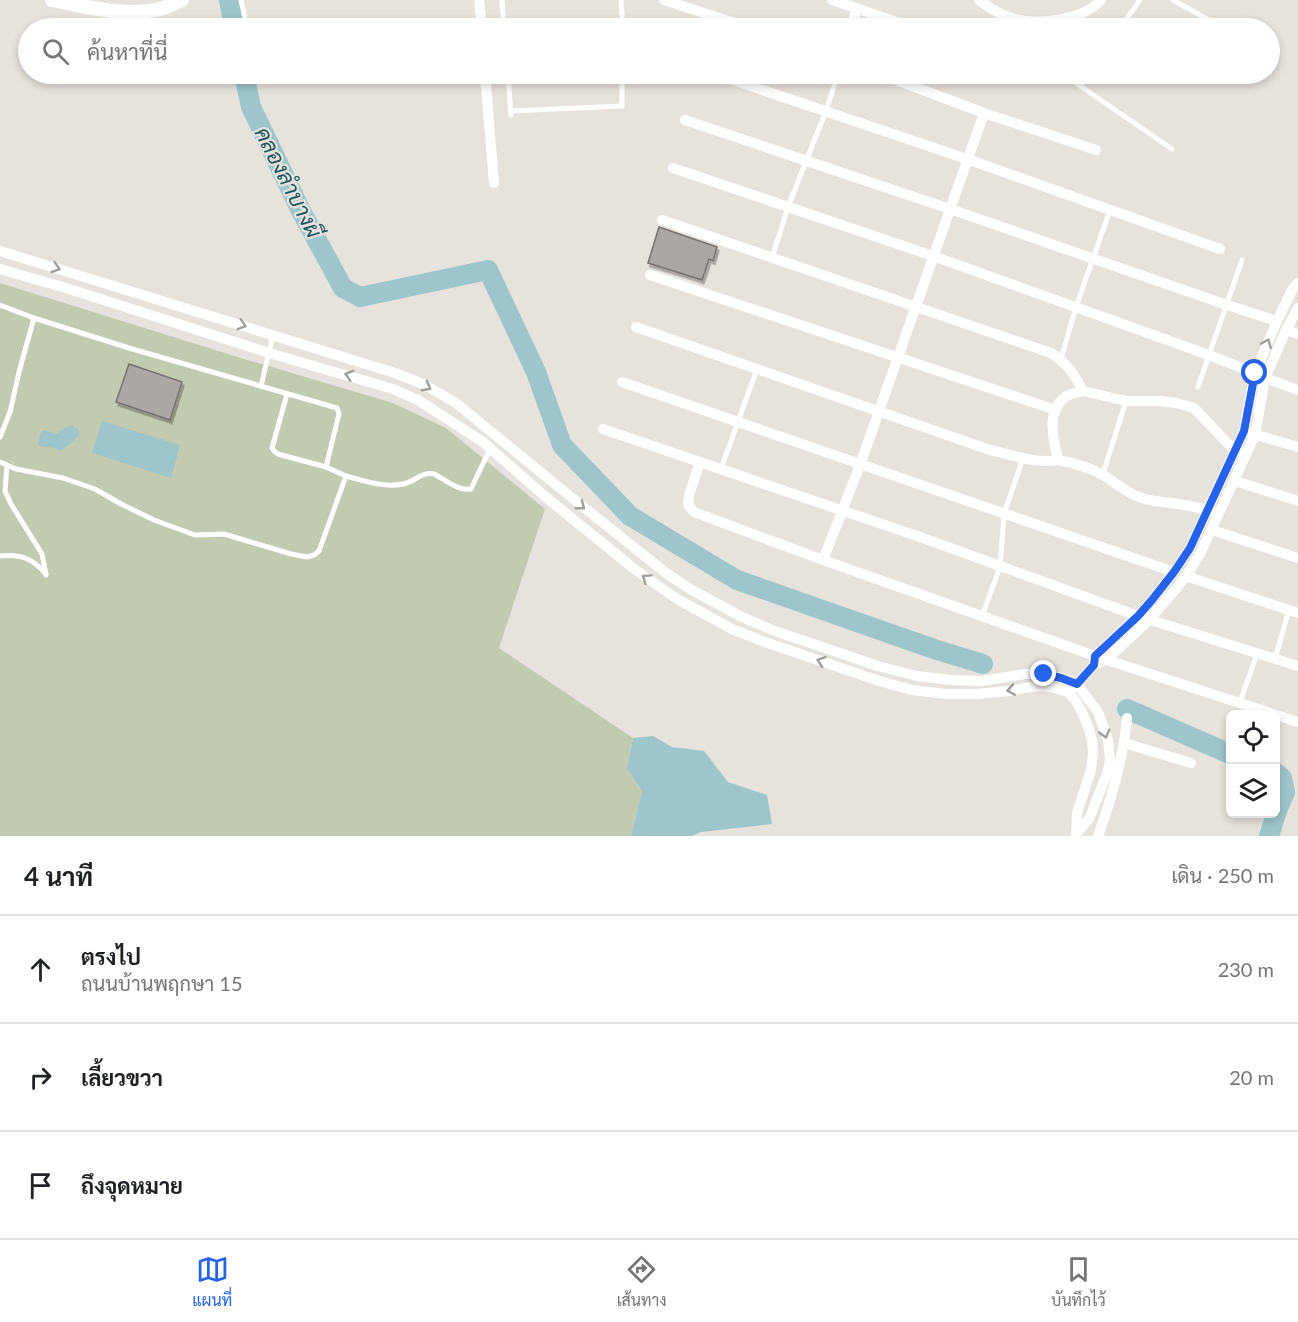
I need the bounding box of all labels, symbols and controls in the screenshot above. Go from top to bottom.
search box [18,18,1280,84]
icon: search [39,35,72,68]
text: ค้นหาที่นี่ [87,38,167,65]
water label: คลองลำบางผี [250,122,329,244]
one-way arrow [50,261,61,273]
one-way arrow [236,318,247,331]
one-way arrow [1260,338,1272,349]
route start [1241,359,1267,385]
one-way arrow [344,370,355,382]
one-way arrow [421,379,432,391]
one-way arrow [574,498,585,509]
one-way arrow [642,574,653,585]
one-way arrow [816,656,827,669]
route end [1030,660,1056,686]
one-way arrow [1006,684,1016,696]
map controls [1226,710,1280,818]
button: locate [1226,710,1280,764]
one-way arrow [1098,728,1110,739]
button: layers [1226,764,1280,818]
text: 4 นาที [24,860,93,892]
text: เดิน · 250 m [1171,863,1274,887]
text: ตรงไป [81,943,141,970]
icon: ahead [24,953,57,986]
text: 230 m [1218,957,1274,981]
text: ถนนบ้านพฤกษา 15 [81,971,243,995]
icon: right [24,1061,57,1094]
text: เลี้ยวขวา [81,1064,163,1091]
text: 20 m [1229,1065,1274,1089]
icon: arrive [24,1169,57,1202]
text: ถึงจุดหมาย [81,1172,183,1199]
tab: แผนที่ [192,1253,232,1310]
tab: เส้นทาง [617,1253,667,1310]
tab: บันทึกไว้ [1051,1253,1106,1310]

